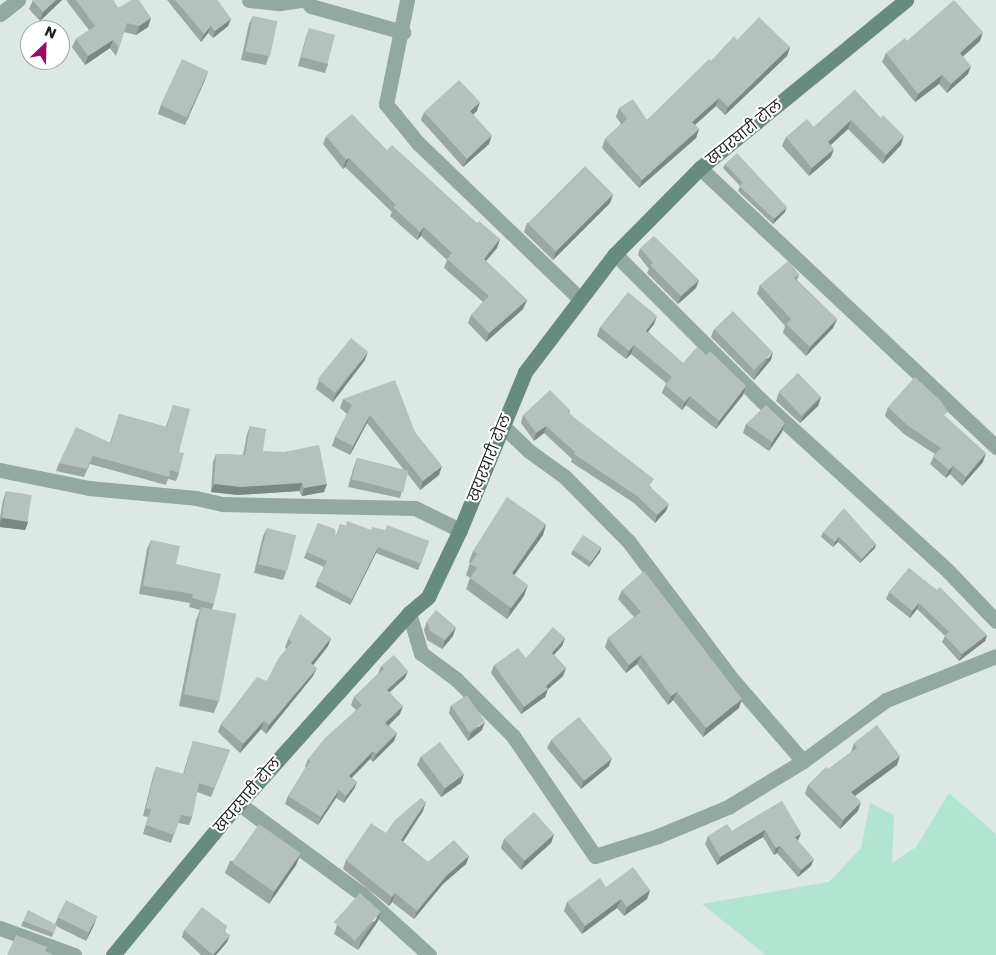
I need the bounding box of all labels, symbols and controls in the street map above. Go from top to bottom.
north arrow [20,20,70,70]
text: N [42,21,60,43]
street label: खयरघारी टोल [702,96,786,168]
street label: खयरघारी टोल [463,412,515,504]
street label: खयरघारी टोल [210,754,284,836]

